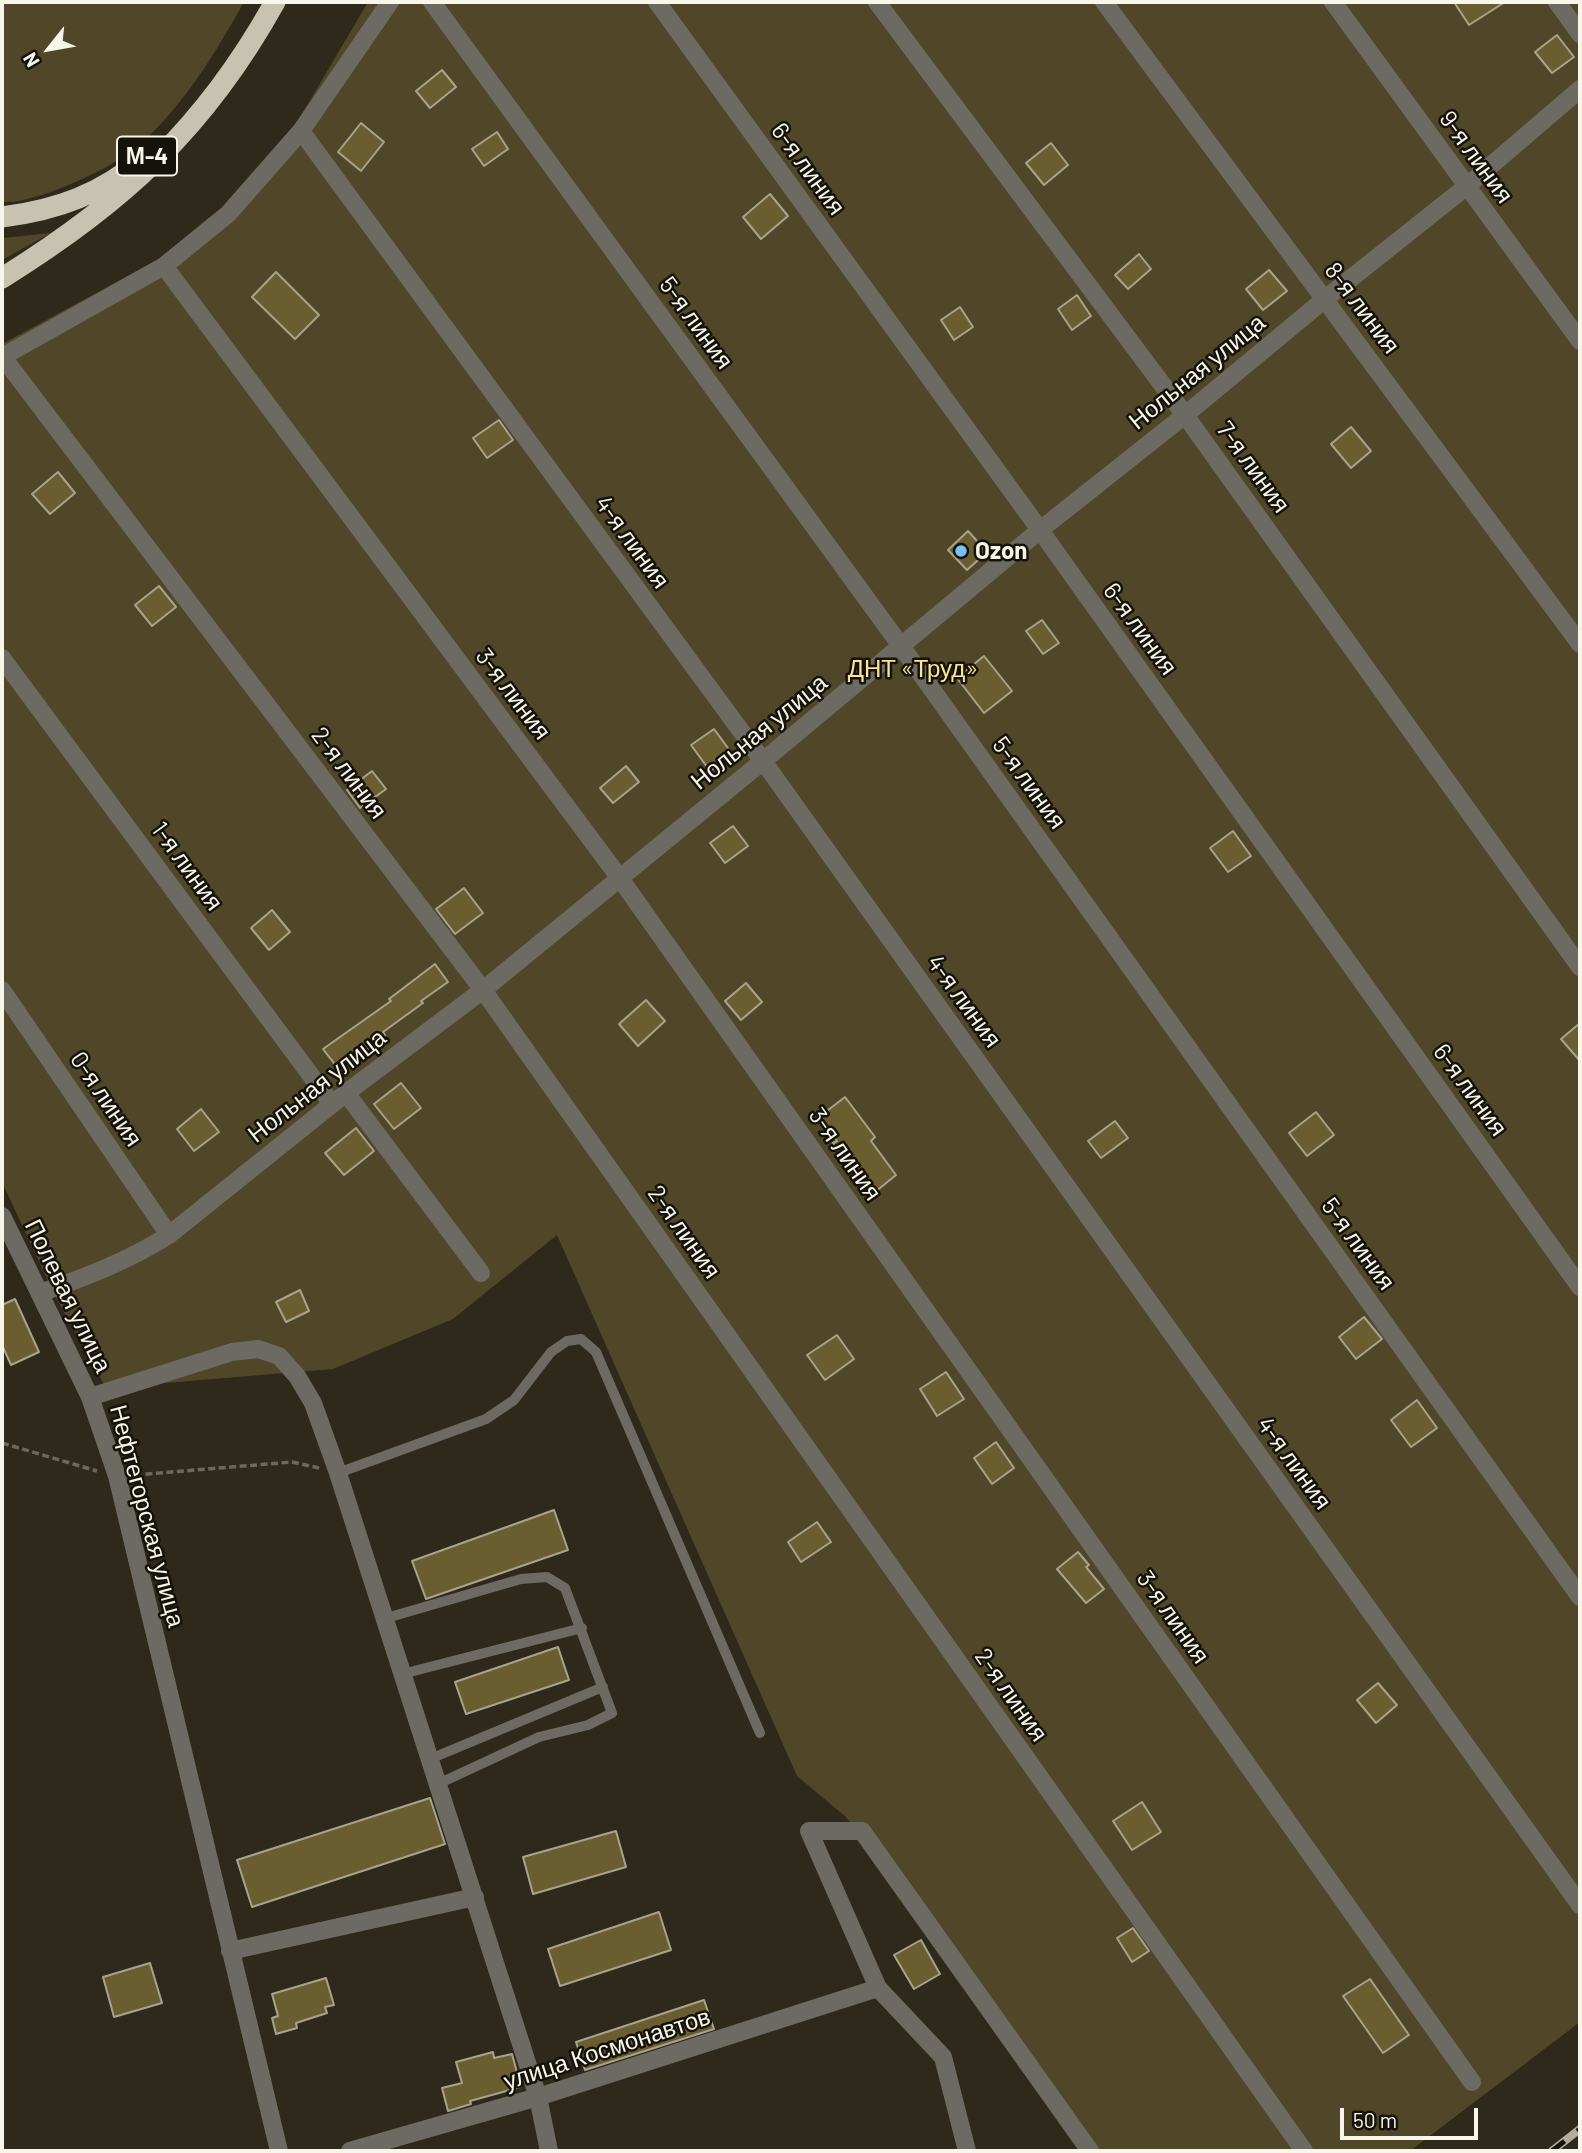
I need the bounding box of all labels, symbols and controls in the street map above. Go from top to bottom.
north arrow [14,14,84,84]
text: N [17,49,44,71]
street label: 9-я линия [1433,105,1519,209]
street label: 6-я линия [765,117,851,221]
road number: М-4 [117,136,177,176]
street label: 8-я линия [1318,257,1406,359]
street label: 5-я линия [653,271,739,375]
street label: Нольная улица [1123,308,1271,436]
street label: 7-я линия [1210,416,1296,518]
street label: 4-я линия [589,490,675,594]
place label: Ozon [975,537,1027,565]
marker: Ozon [953,543,969,559]
street label: 6-я линия [1097,577,1183,681]
street label: 3-я линия [469,643,557,745]
park label: ДНТ «Труд» [848,655,978,683]
street label: Нольная улица [685,668,833,796]
street label: 2-я линия [305,722,393,824]
street label: 5-я линия [986,731,1072,835]
street label: 1-я линия [145,816,229,916]
street label: 4-я линия [921,949,1007,1053]
street label: Нольная улица [242,1023,392,1149]
street label: 6-я линия [1427,1038,1513,1142]
street label: 0-я линия [64,1046,148,1152]
street label: 3-я линия [803,1102,887,1206]
street label: 2-я линия [641,1180,727,1284]
street label: 5-я линия [1315,1192,1401,1296]
street label: Полевая улица [18,1215,118,1377]
street label: Нефтегорская улица [103,1402,191,1630]
street label: 4-я линия [1251,1411,1337,1515]
street label: 3-я линия [1131,1565,1215,1669]
street label: 2-я линия [968,1643,1054,1747]
street label: улица Космонавтов [500,2002,714,2096]
scale bar [1344,2094,1482,2138]
text: 50 m [1353,2107,1397,2132]

